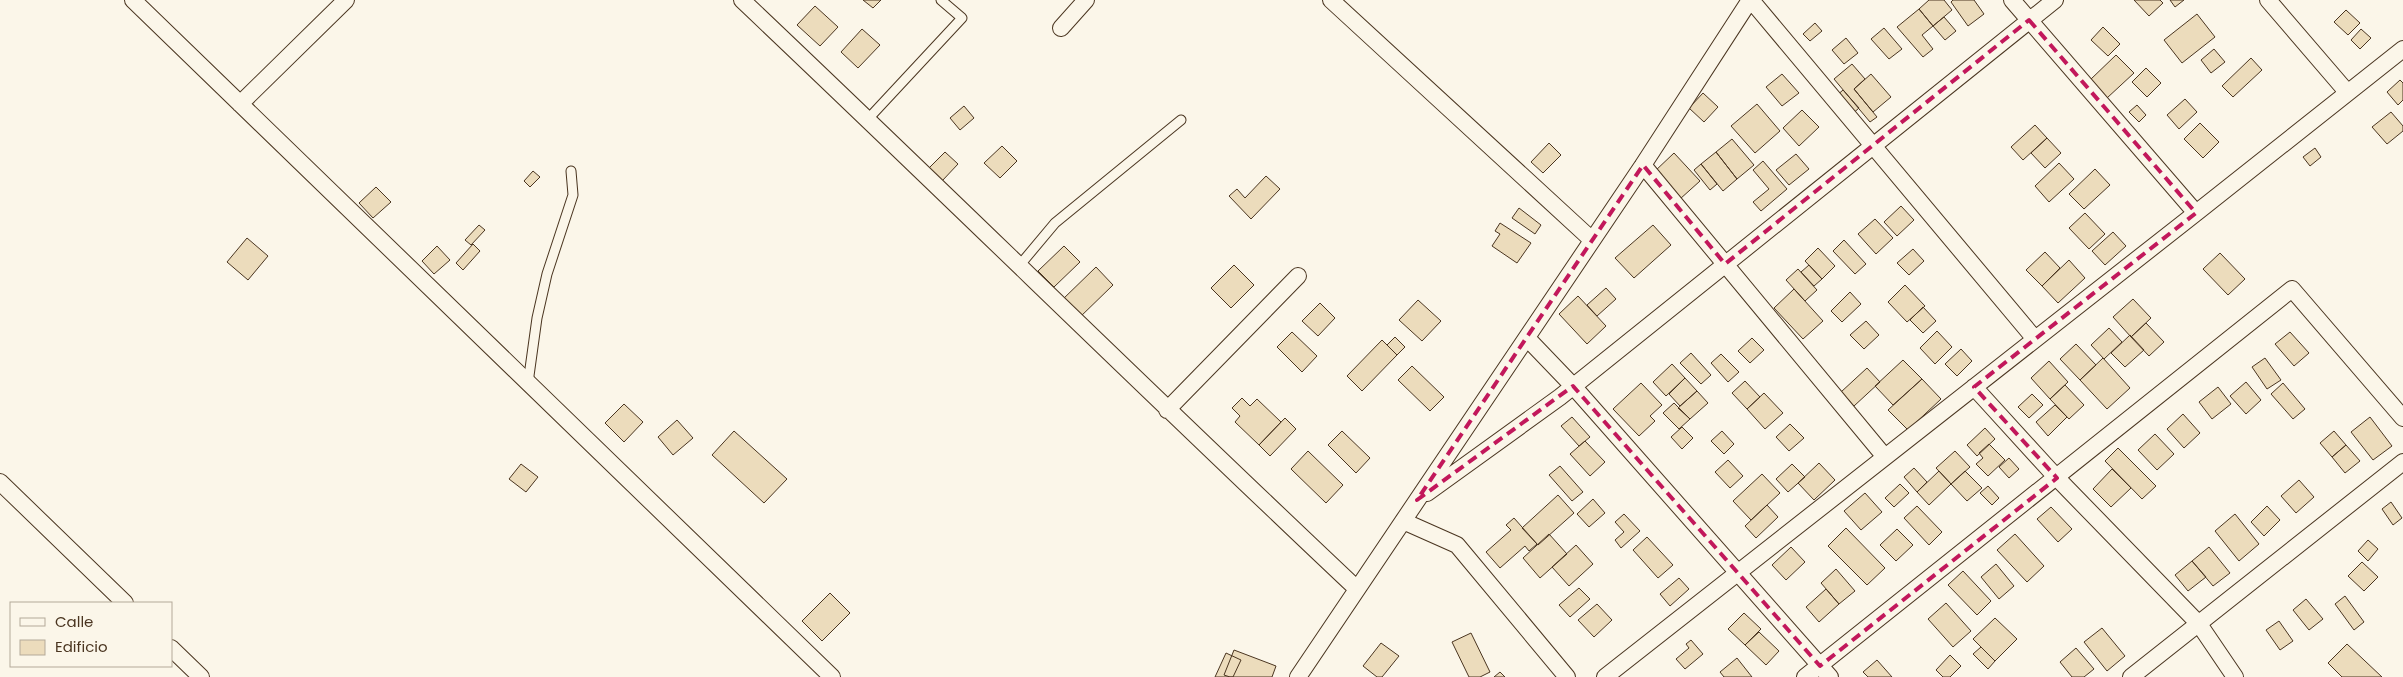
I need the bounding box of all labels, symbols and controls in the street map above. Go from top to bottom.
legend [10,602,172,667]
text: Calle [55,611,93,632]
text: Edificio [55,636,108,657]

